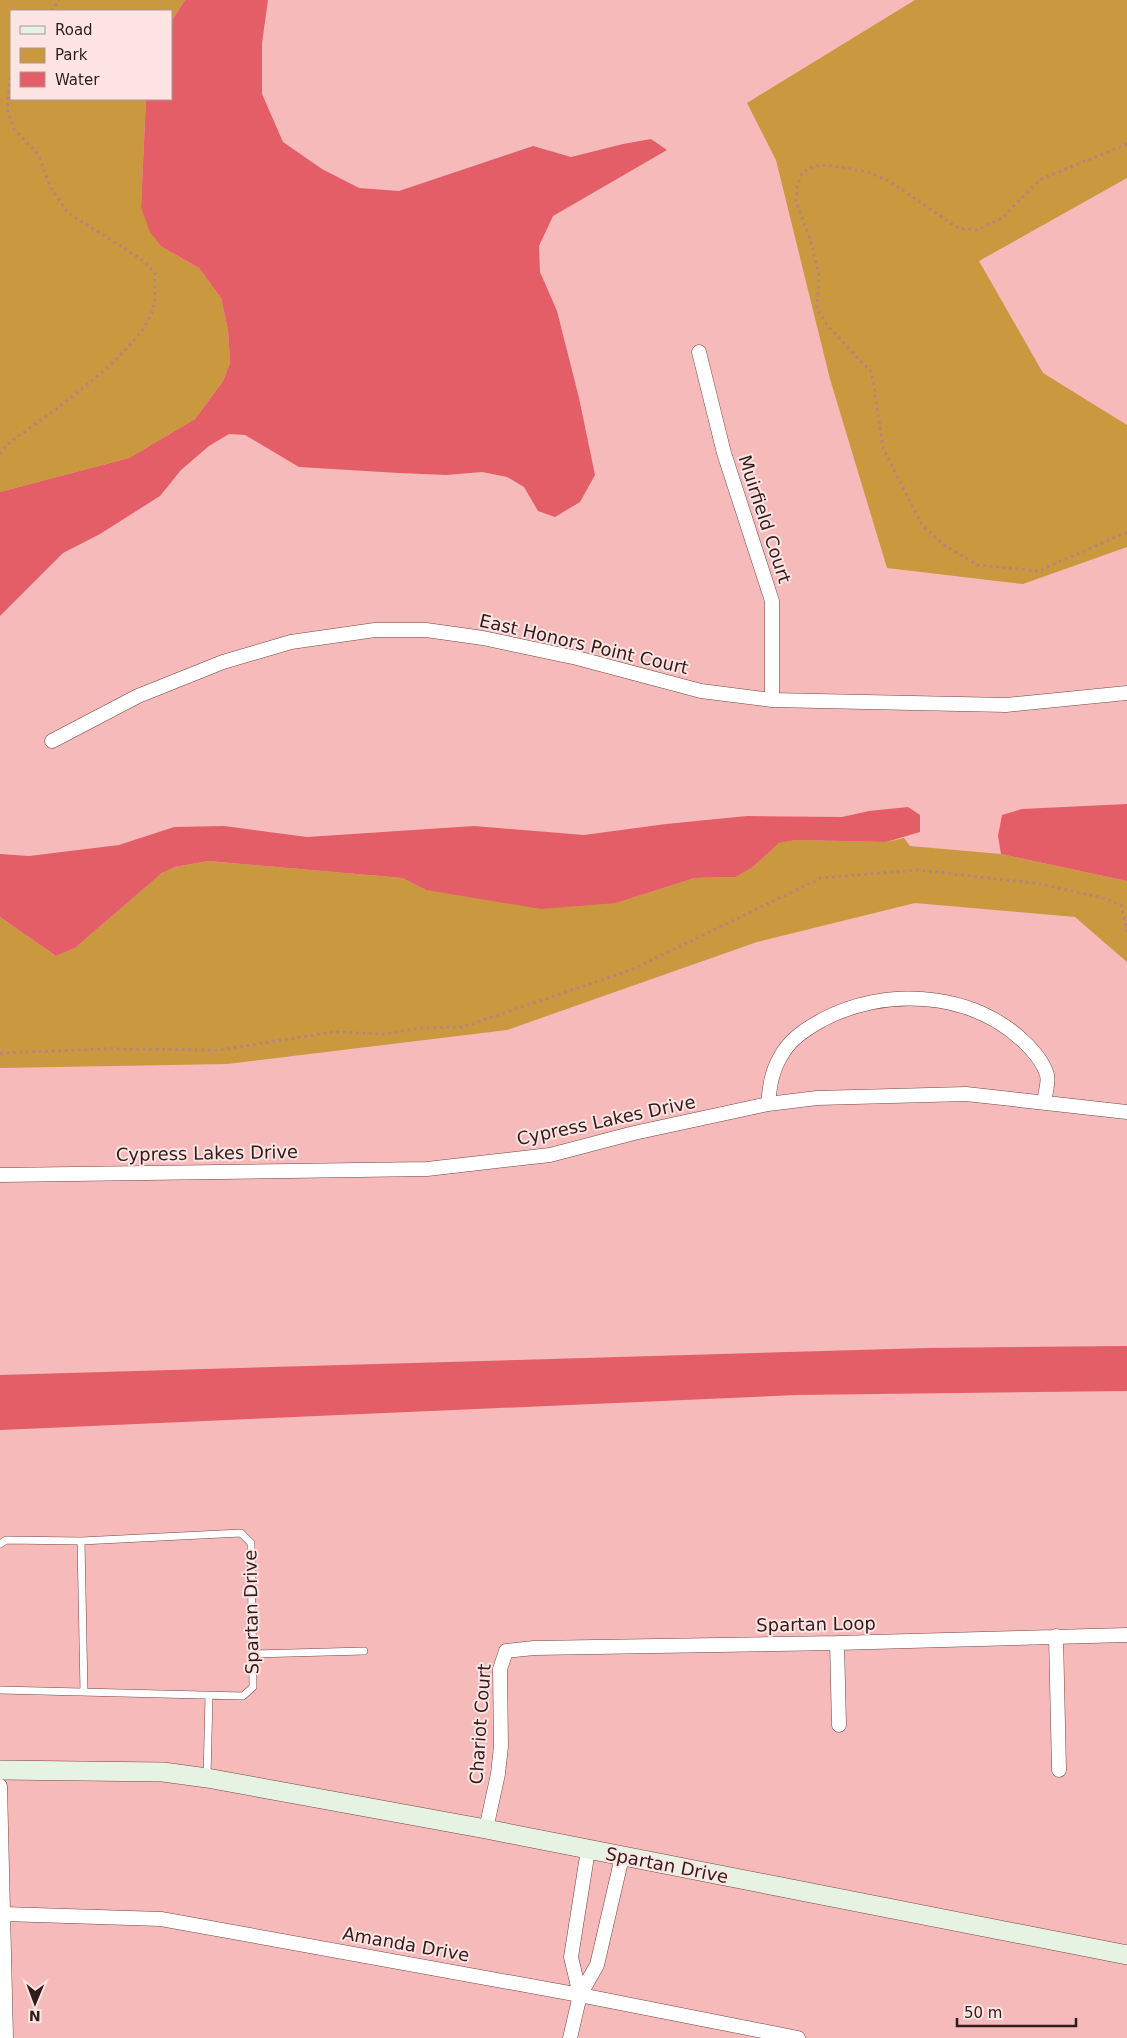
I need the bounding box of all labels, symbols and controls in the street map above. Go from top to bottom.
legend [10,10,172,100]
text: Road [55,21,93,39]
text: Park [55,46,88,64]
text: Water [55,71,100,89]
street label: Muirfield Court [734,452,796,586]
street label: East Honors Point Court [477,610,691,678]
street label: Cypress Lakes Drive [515,1091,697,1149]
street label: Cypress Lakes Drive [116,1141,298,1165]
street label: Spartan Drive [239,1550,263,1674]
street label: Spartan Loop [756,1612,876,1636]
street label: Chariot Court [465,1663,495,1785]
street label: Spartan Drive [604,1843,730,1887]
street label: Amanda Drive [341,1923,471,1965]
north arrow [10,1978,60,2028]
scale bar [957,1996,1076,2028]
text: 50 m [964,2004,1002,2022]
text: N [29,2008,41,2024]

